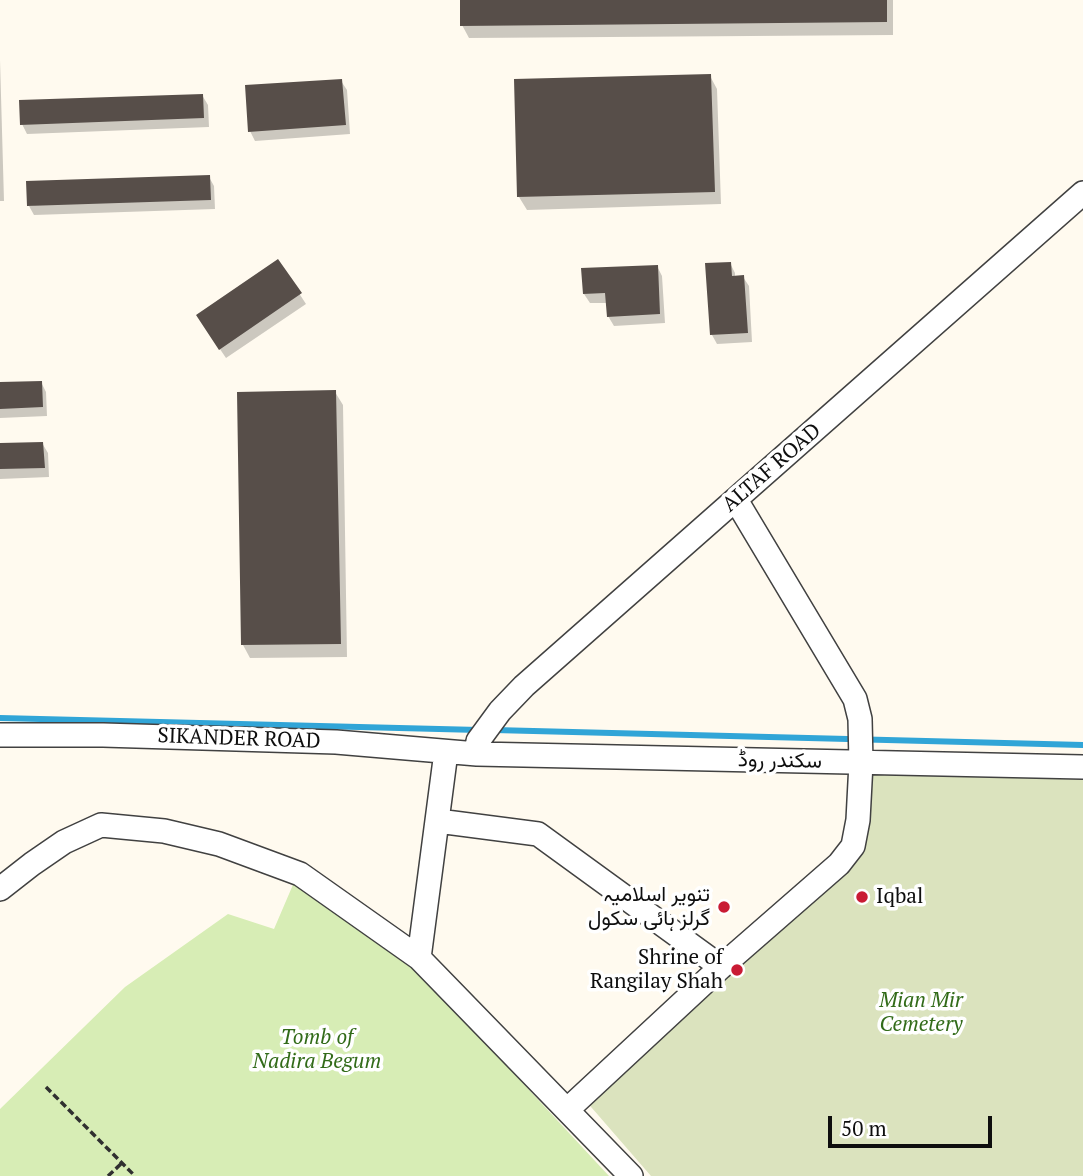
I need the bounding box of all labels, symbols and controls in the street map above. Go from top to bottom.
street label: ALTAF ROAD [718,418,826,518]
street label: SIKANDER ROAD [157,724,321,754]
street label: سکندر روڈ [738,748,822,774]
place label: تنویر اسلامیہ گرلز ہائی سکول [588,882,710,932]
place label: Iqbal [876,884,923,910]
marker: Iqbal [854,889,870,905]
marker: تنویر اسلامیہ گرلز ہائی سکول [716,899,732,915]
place label: Shrine of Rangilay Shah [590,945,723,995]
marker: Shrine of Rangilay Shah [729,962,745,978]
park label: Mian Mir Cemetery [879,988,963,1038]
park label: Tomb of Nadira Begum [253,1025,381,1075]
scale bar [831,1102,996,1146]
text: 50 m [841,1114,887,1142]

